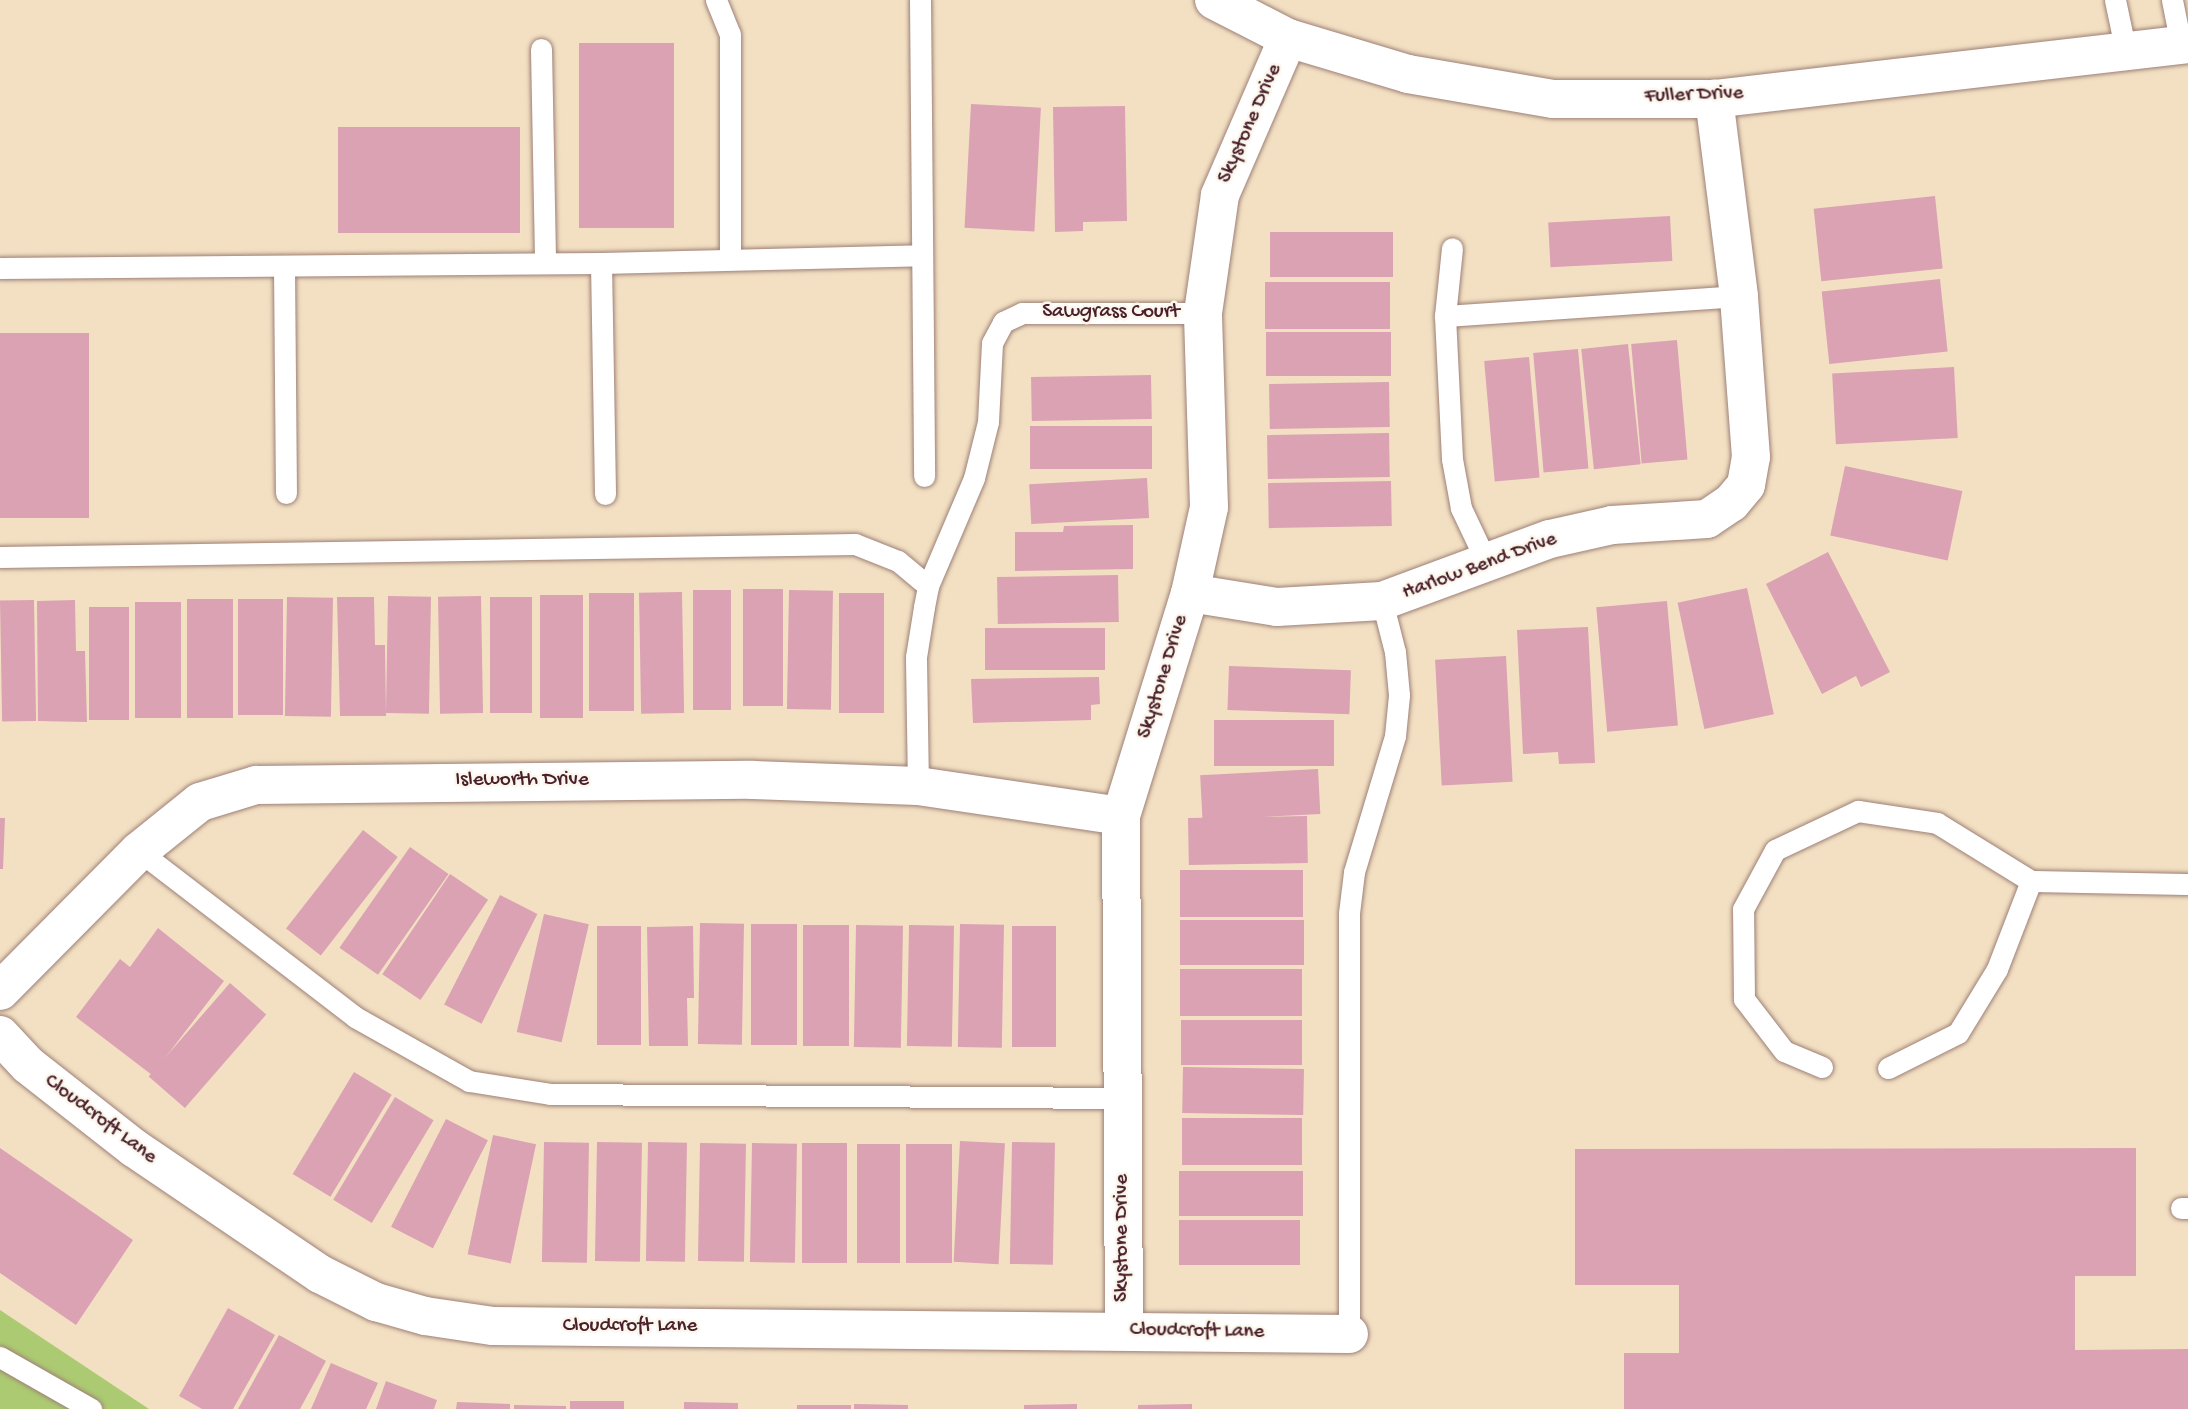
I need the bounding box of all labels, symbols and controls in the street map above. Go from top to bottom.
street label: Skystone Drive [1213,60,1289,188]
street label: Fuller Drive [1644,82,1744,110]
street label: Sawgrass Court [1042,300,1180,326]
street label: Harlow Bend Drive [1399,527,1561,607]
street label: Skystone Drive [1133,612,1195,742]
street label: Isleworth Drive [455,768,589,794]
street label: Cloudcroft Lane [39,1069,161,1171]
street label: Skystone Drive [1110,1174,1136,1302]
street label: Cloudcroft Lane [563,1314,697,1340]
street label: Cloudcroft Lane [1129,1318,1265,1346]

